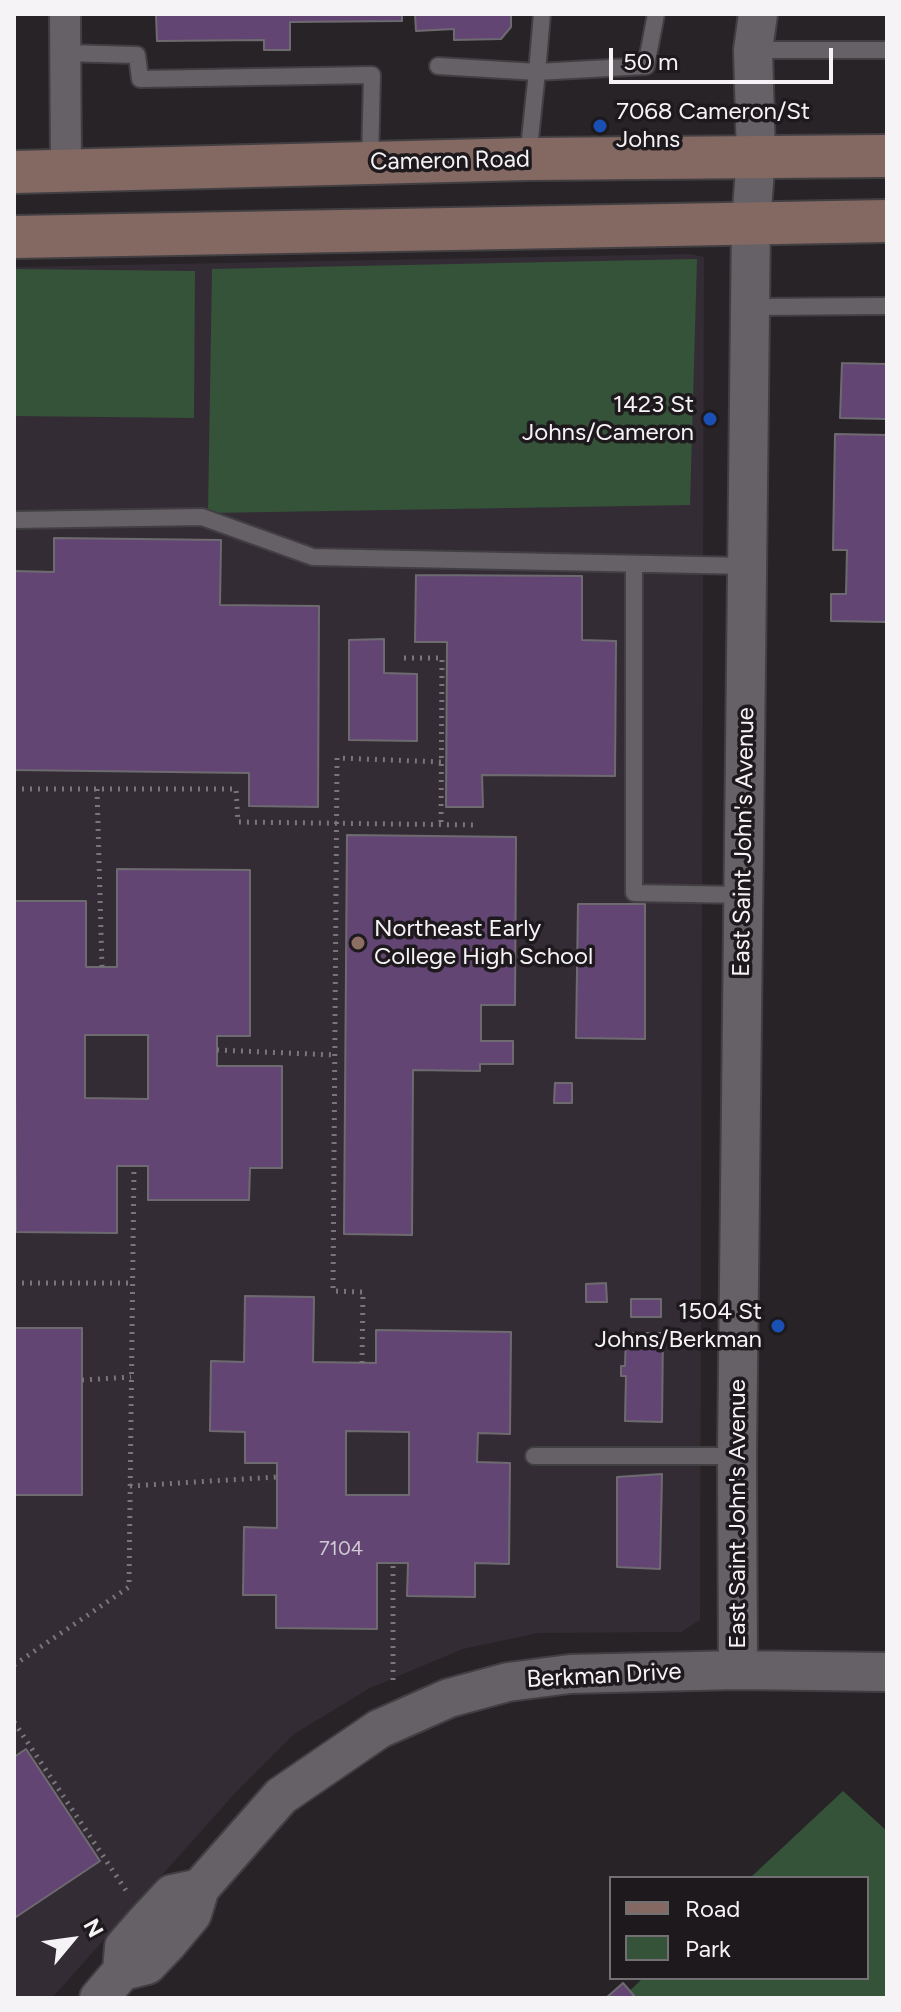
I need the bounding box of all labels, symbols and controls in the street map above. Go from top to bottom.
scale bar [613,32,837,82]
text: 50 m [623,47,679,76]
place label: 7068 Cameron/St Johns [616,98,810,154]
marker: 7068 Cameron/St Johns [591,117,609,135]
street label: Cameron Road [370,145,530,177]
place label: 1423 St Johns/Cameron [522,391,694,447]
marker: 1423 St Johns/Cameron [701,410,719,428]
street label: East Saint John's Avenue [727,707,761,977]
place label: Northeast Early College High School [374,915,593,971]
marker: Northeast Early College High School [349,934,367,952]
place label: 1504 St Johns/Berkman [595,1298,762,1354]
marker: 1504 St Johns/Berkman [769,1317,787,1335]
street label: East Saint John's Avenue [724,1379,752,1649]
house number: 7104 [319,1537,363,1561]
street label: Berkman Drive [526,1658,682,1694]
legend [609,1876,869,1980]
text: Road [685,1894,740,1923]
north arrow [32,1900,112,1980]
text: N [77,1914,109,1942]
text: Park [685,1934,731,1963]

